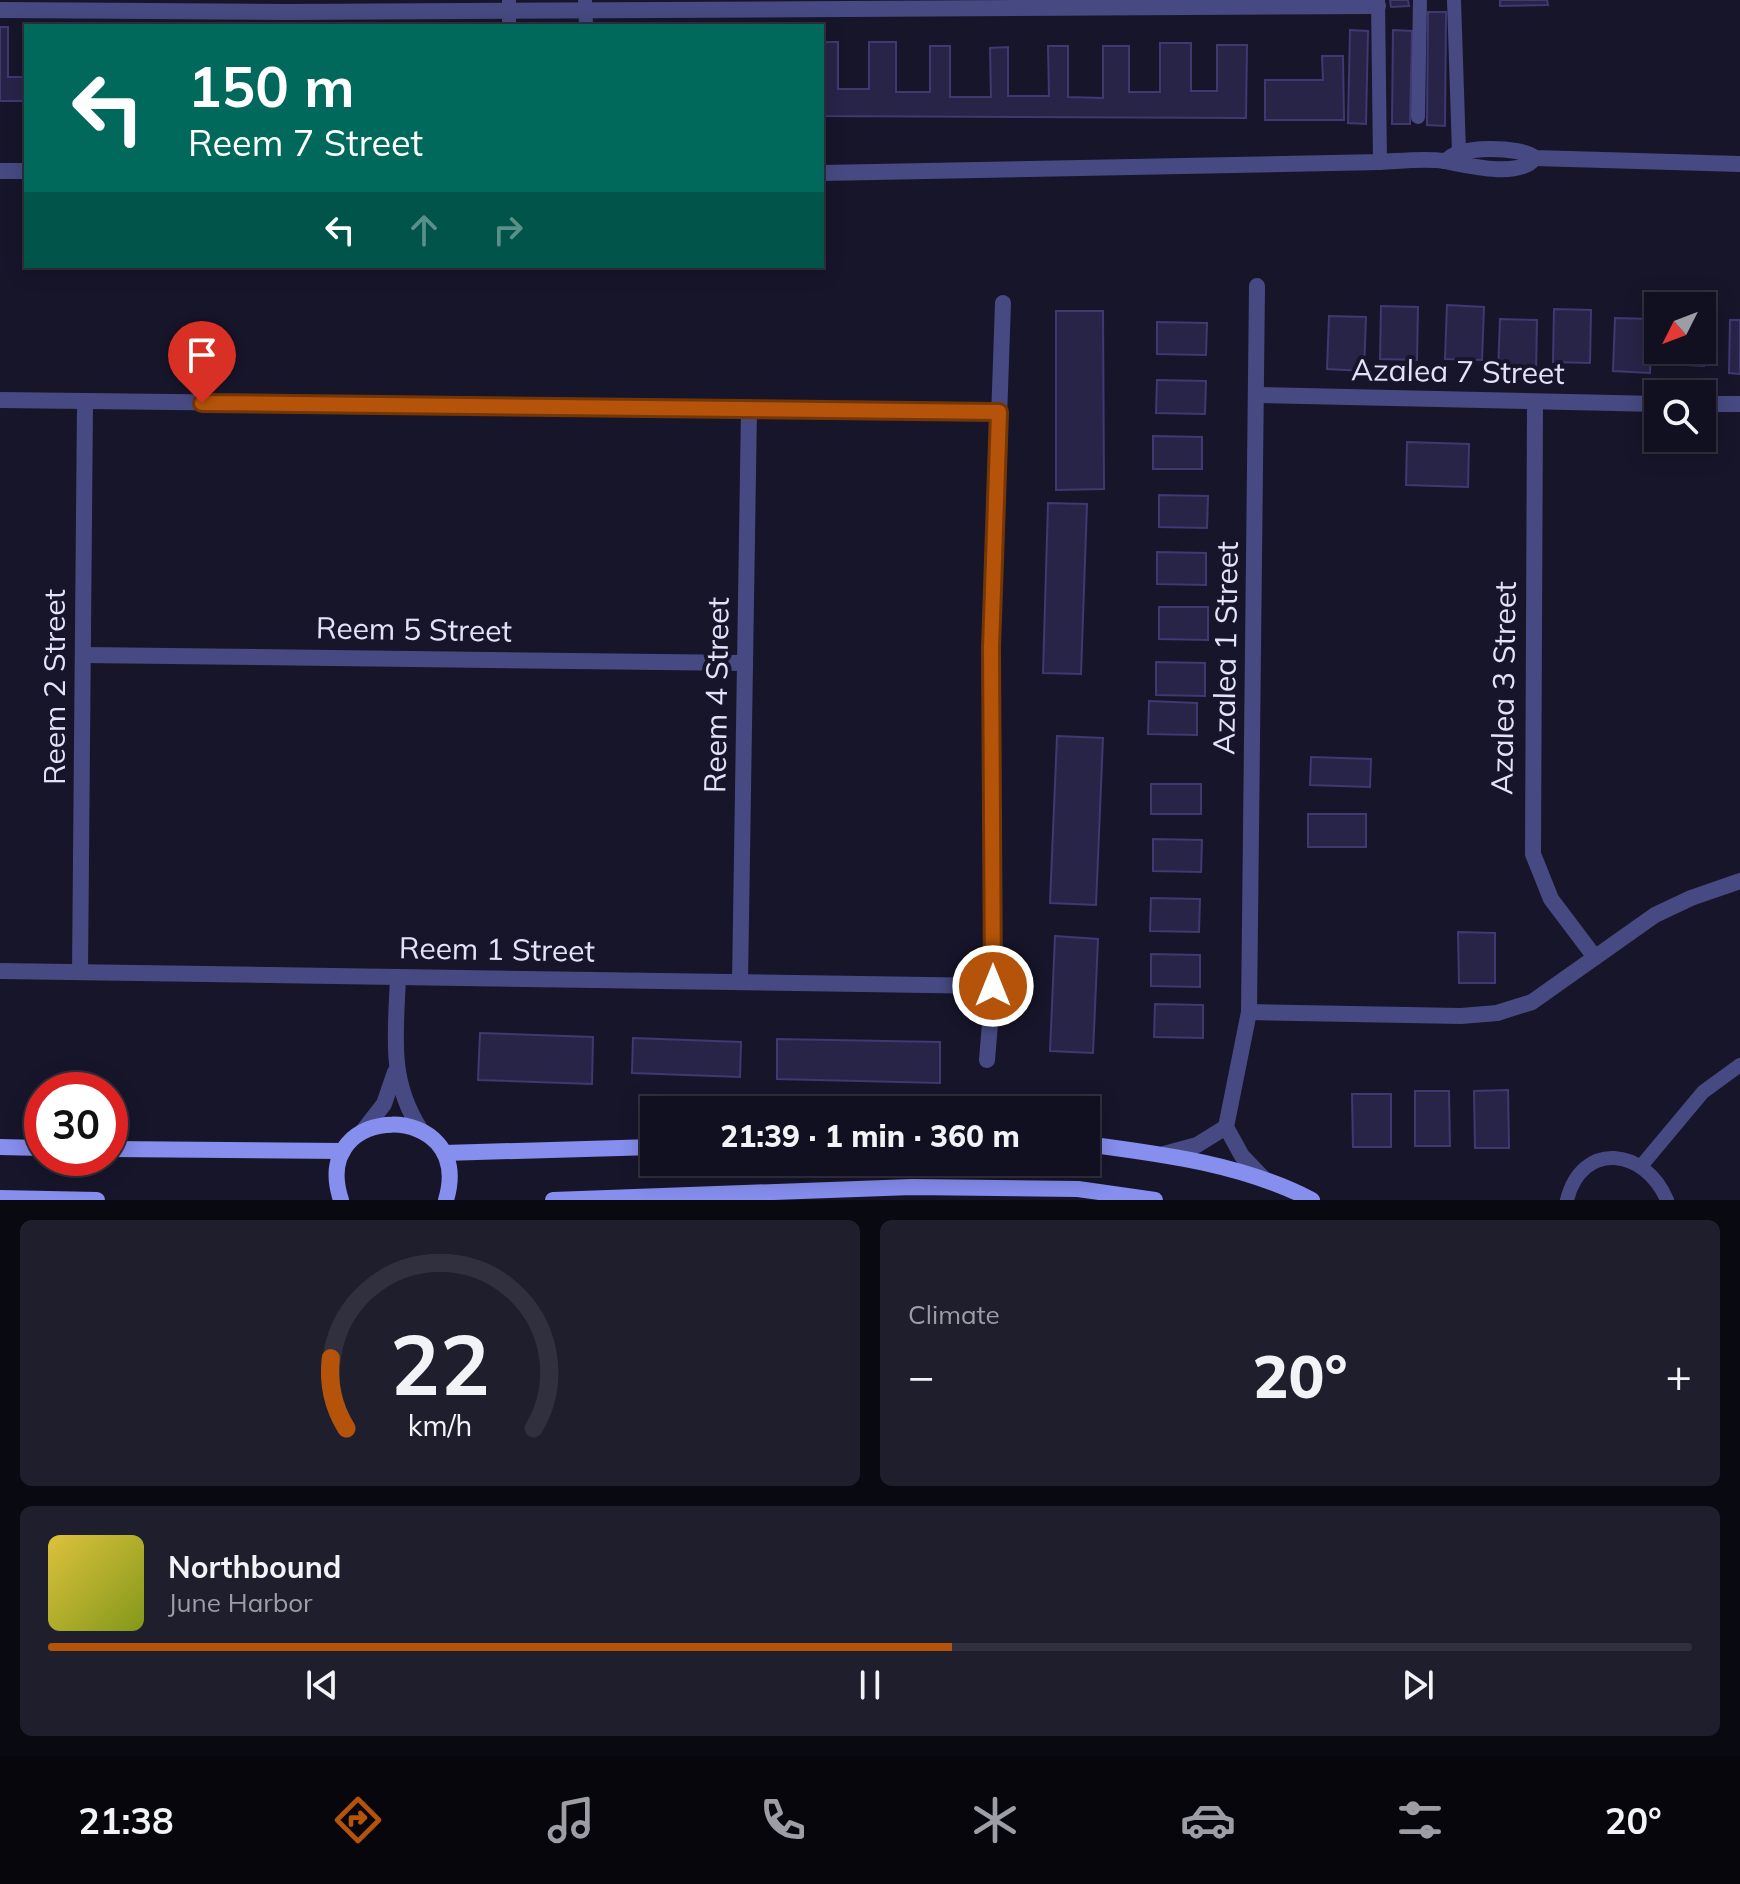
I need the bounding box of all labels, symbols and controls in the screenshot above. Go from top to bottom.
text: 150 m [188,51,355,121]
icon: left [56,56,160,160]
text: Reem 7 Street [188,120,423,165]
icon: left [318,208,362,252]
icon: ahead [402,208,446,252]
icon: right [486,208,530,252]
north arrow [1644,292,1716,364]
map controls [1644,292,1716,452]
pin [168,321,236,403]
icon: arrive [180,333,224,377]
street label: Azalea 7 Street [1351,350,1565,392]
button: search [1644,380,1716,452]
street label: Azalea 1 Street [1204,541,1246,755]
street label: Azalea 3 Street [1482,581,1524,795]
street label: Reem 2 Street [35,589,73,785]
street label: Reem 4 Street [695,597,737,793]
street label: Reem 5 Street [316,608,512,650]
street label: Reem 1 Street [399,928,595,970]
position arrow [951,944,1035,1028]
speed limit sign: 30 [24,1072,128,1176]
text: 21:39 · 1 min · 360 m [720,1117,1020,1155]
text: Climate [908,1298,1000,1331]
text: 22 [390,1311,490,1416]
text: 20° [1252,1338,1348,1413]
text: − [908,1348,934,1403]
text: + [1666,1348,1692,1403]
text: km/h [408,1407,472,1443]
text: Northbound [168,1548,341,1586]
text: June Harbor [168,1586,313,1619]
icon: previous [300,1663,344,1707]
icon: pause [848,1663,892,1707]
icon: next [1396,1663,1440,1707]
icon: directions [330,1792,386,1848]
icon: music [543,1792,599,1848]
icon: phone [755,1792,811,1848]
icon: climate [967,1792,1023,1848]
icon: car [1180,1792,1236,1848]
icon: filters [1392,1792,1448,1848]
text: 21:38 [78,1798,174,1843]
text: 20° [1605,1798,1662,1843]

